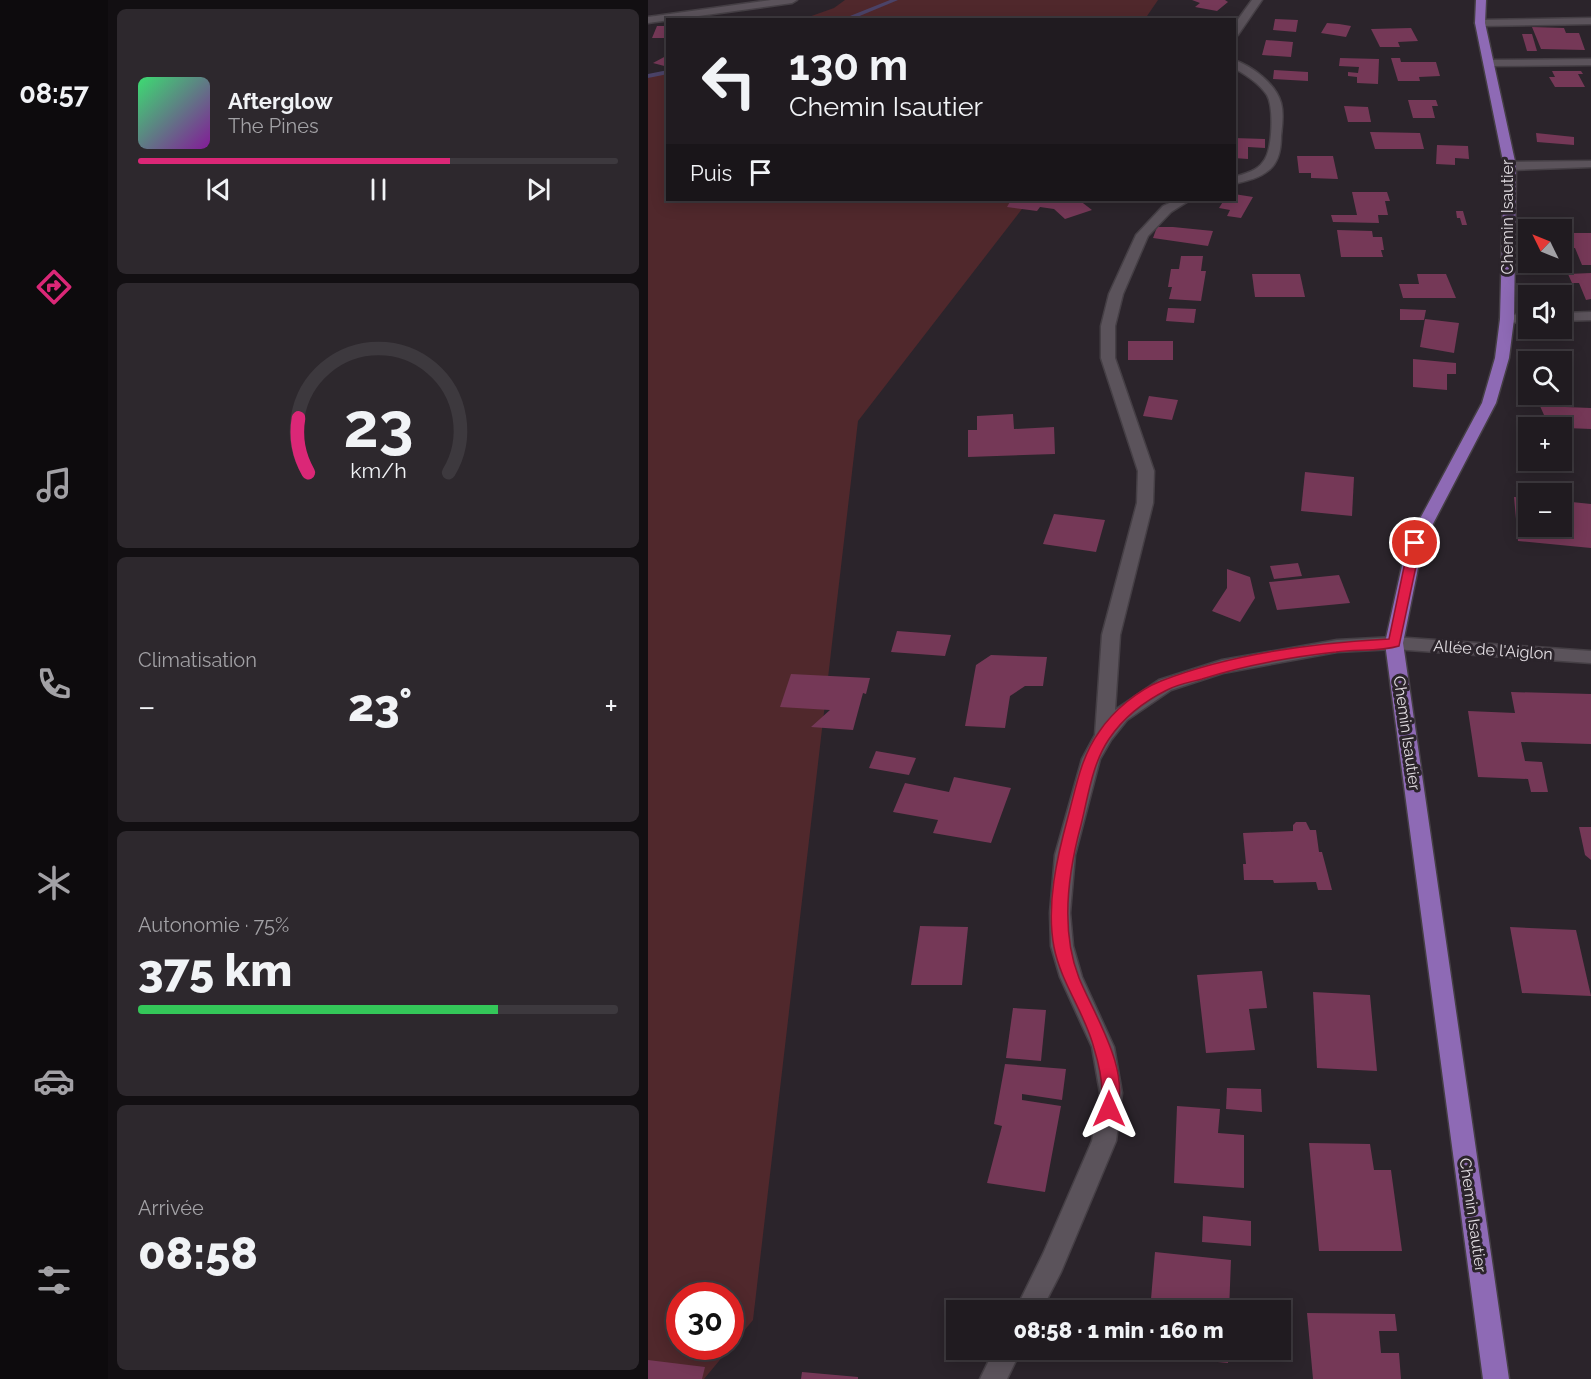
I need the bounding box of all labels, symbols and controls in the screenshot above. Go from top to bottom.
text: 130 m [789,41,908,90]
icon: left [690,42,768,120]
text: 08:57 [19,78,89,109]
text: Afterglow [228,88,333,114]
text: Chemin Isautier [789,91,983,122]
text: The Pines [228,114,319,138]
icon: arrive [744,156,777,189]
street label: Chemin Isautier [1498,159,1517,275]
text: Puis [690,160,732,186]
icon: previous [202,173,235,206]
icon: pause [362,173,395,206]
icon: next [522,173,555,206]
north arrow [1518,219,1572,273]
map controls [1518,219,1572,537]
icon: directions [33,266,75,308]
button: sound [1518,285,1572,339]
button: search [1518,351,1572,405]
text: 23 [343,388,413,462]
button: + [1518,417,1572,471]
text: km/h [350,458,406,483]
icon: music [33,464,75,506]
button: − [1518,483,1572,537]
pin [1389,517,1440,568]
icon: arrive [1398,526,1431,559]
street label: Allée de l'Aiglon [1433,636,1553,664]
text: Climatisation [138,648,257,672]
icon: phone [33,663,75,705]
street label: Chemin Isautier [1390,675,1424,792]
text: 23° [348,679,412,732]
text: − [138,687,156,726]
text: + [604,687,618,726]
icon: climate [33,862,75,904]
text: Autonomie · 75% [138,913,289,937]
text: 375 km [138,944,292,997]
icon: car [33,1060,75,1102]
position arrow [1077,1077,1141,1141]
street label: Chemin Isautier [1456,1157,1490,1274]
text: Arrivée [138,1196,204,1220]
text: 08:58 [138,1227,258,1280]
icon: filters [33,1259,75,1301]
speed limit sign: 30 [666,1282,744,1360]
text: 08:58 · 1 min · 160 m [1013,1317,1224,1343]

